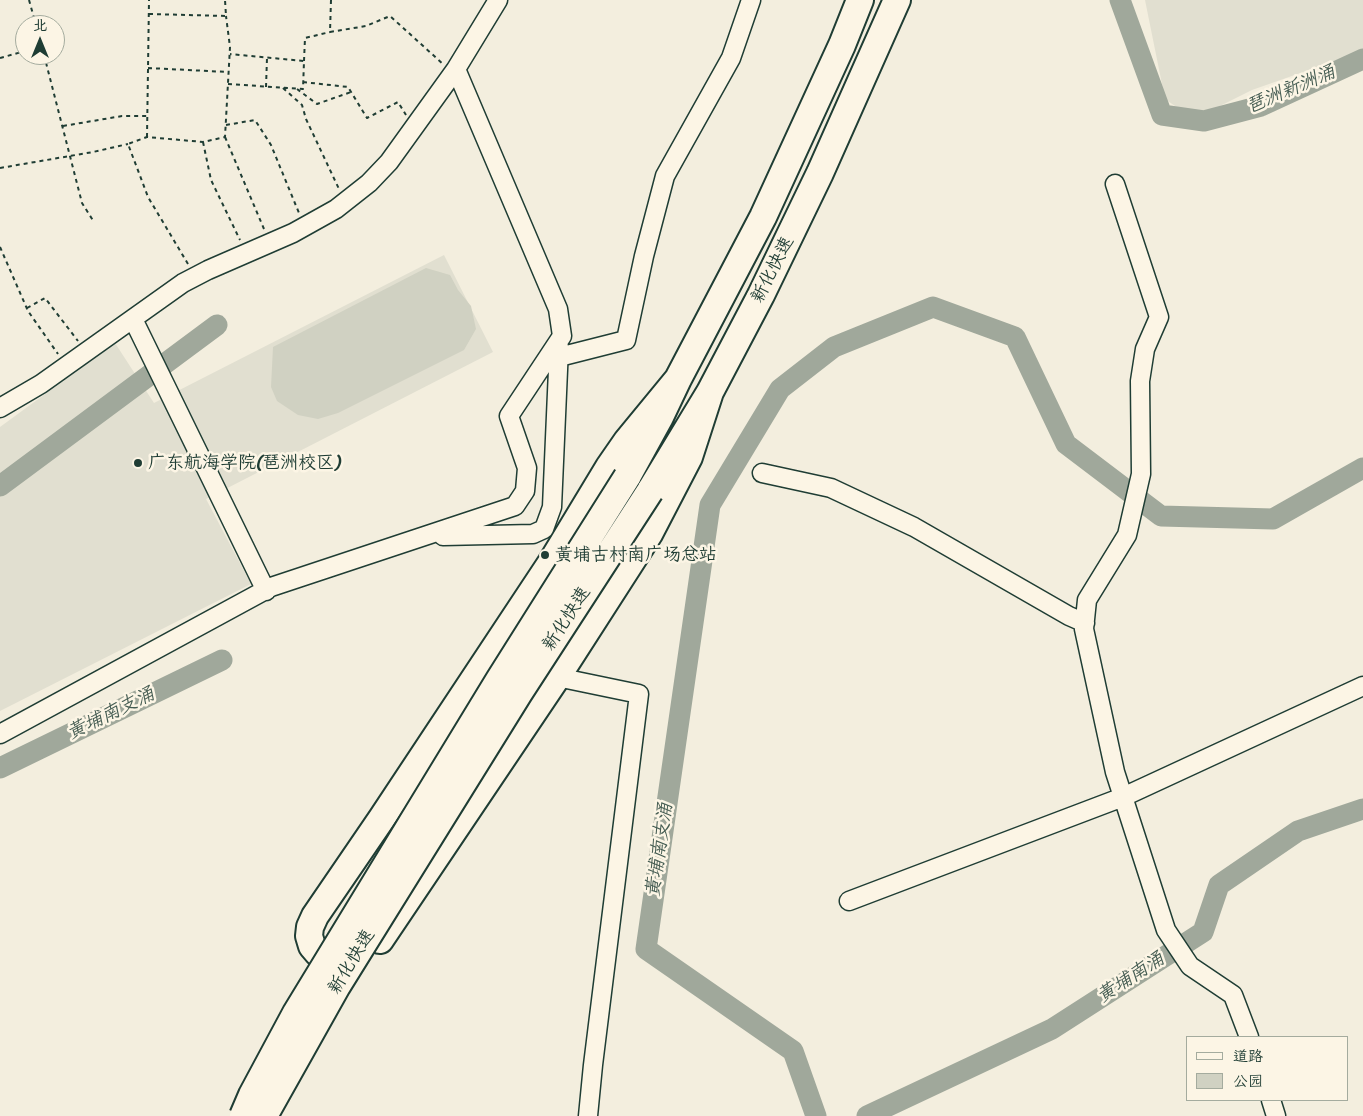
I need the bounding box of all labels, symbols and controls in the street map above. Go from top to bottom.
text: 北 [33,13,47,38]
north arrow [15,15,65,65]
water label: 琶洲新洲涌 [1243,61,1339,119]
street label: 新化快速 [747,233,799,307]
place label: 广东航海学院(琶洲校区) [148,452,341,474]
marker: 广东航海学院(琶洲校区) [132,457,144,469]
place label: 黄埔古村南广场总站 [555,544,717,566]
marker: 黄埔古村南广场总站 [539,549,551,561]
street label: 新化快速 [538,583,596,655]
water label: 黄埔南支涌 [63,683,159,745]
water label: 黄埔南支涌 [642,801,678,899]
street label: 新化快速 [324,926,380,998]
water label: 黄埔南涌 [1093,948,1169,1008]
legend [1186,1036,1348,1101]
text: 道路 [1233,1043,1263,1069]
text: 公园 [1233,1068,1263,1094]

